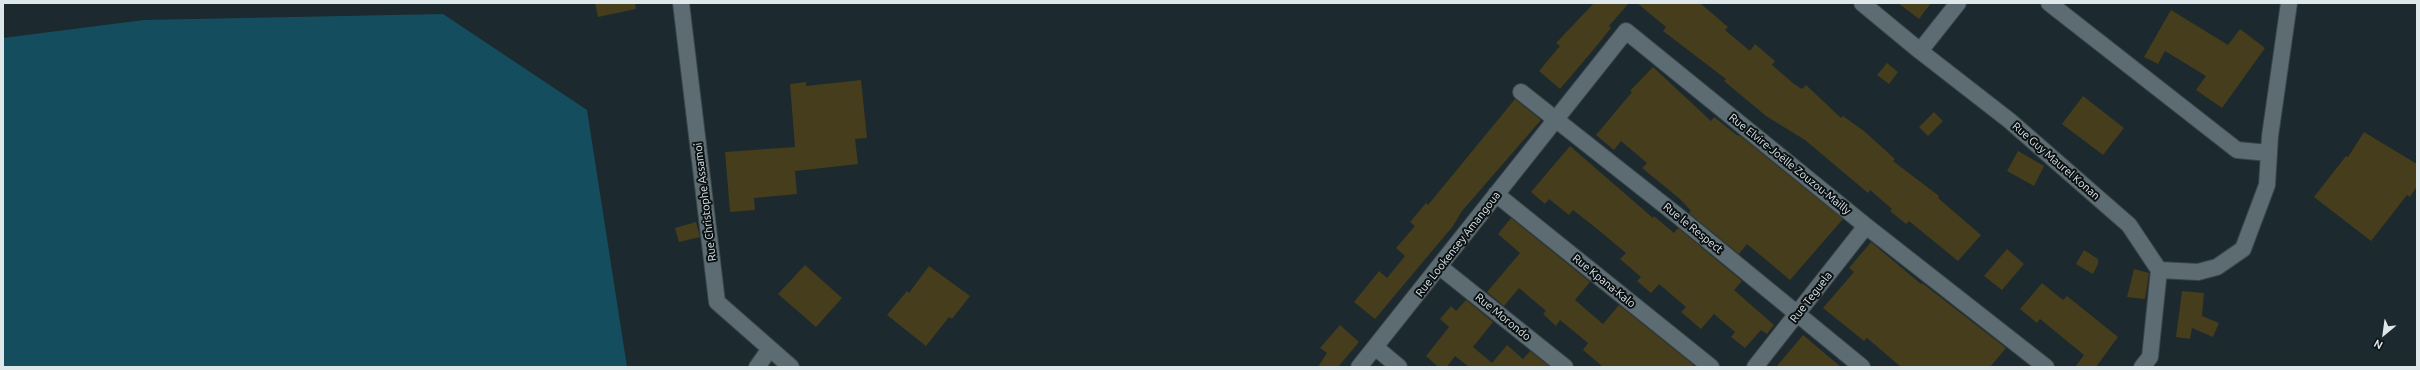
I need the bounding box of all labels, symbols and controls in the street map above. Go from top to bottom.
street label: Rue Elvire-Joëlle Zouzou-Mailly [1726,111,1854,217]
street label: Rue Guy Maurel Konan [2010,119,2102,203]
street label: Rue Christophe Assamoi [691,142,719,262]
street label: Rue Lookensey Amangoua [1413,189,1503,299]
street label: Rue le Respect [1661,200,1725,256]
street label: Rue Kpana-Kalo [1570,252,1638,310]
street label: Rue Teguela [1787,269,1835,325]
street label: Rue Morondo [1473,291,1533,343]
north arrow [2364,314,2404,354]
text: N [2372,337,2385,352]

